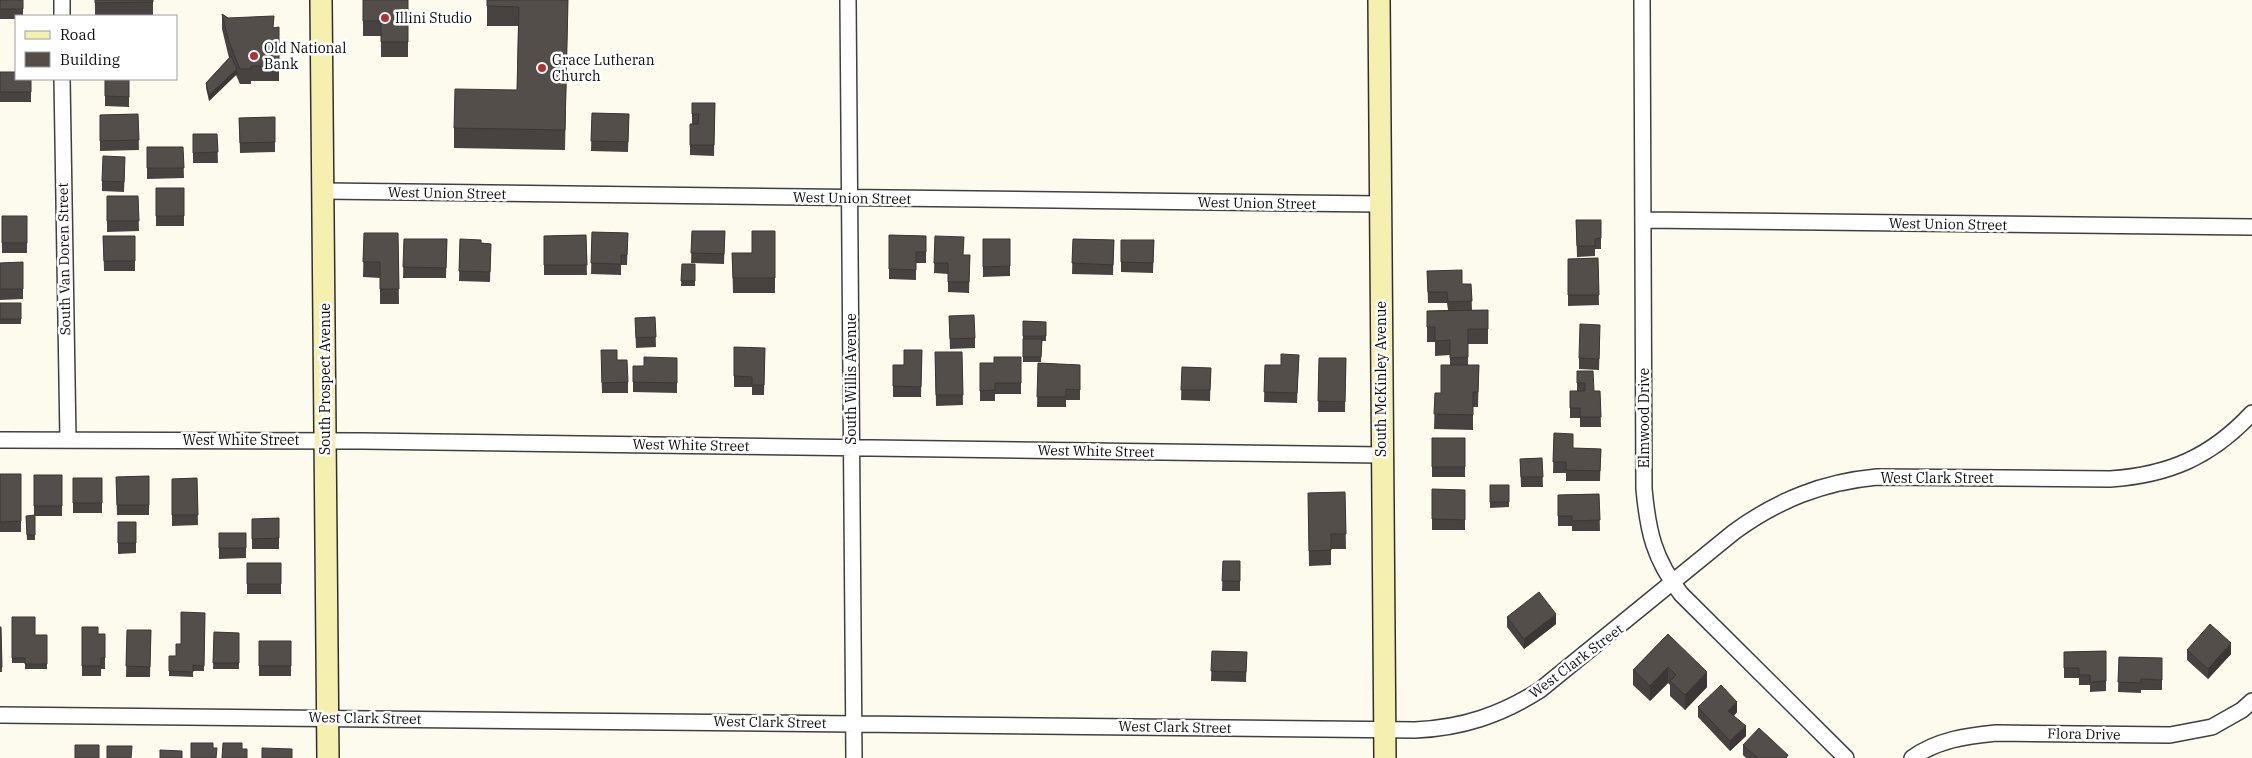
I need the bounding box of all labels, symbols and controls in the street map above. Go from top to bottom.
place label: Illini Studio [395,9,472,27]
marker: Illini Studio [379,12,391,24]
legend [15,15,178,80]
text: Road [60,25,96,44]
place label: Old National Bank [264,39,346,73]
text: Building [60,50,120,69]
marker: Old National Bank [248,50,260,62]
place label: Grace Lutheran Church [552,51,655,85]
marker: Grace Lutheran Church [536,62,548,74]
street label: South Van Doren Street [54,182,74,336]
street label: West Union Street [388,183,506,203]
street label: West Union Street [793,188,911,208]
street label: West Union Street [1198,193,1316,213]
street label: West Union Street [1889,214,2007,234]
street label: South McKinley Avenue [1372,301,1390,457]
street label: South Prospect Avenue [316,303,334,455]
street label: South Willis Avenue [842,313,860,445]
street label: Elmwood Drive [1635,368,1653,468]
street label: West White Street [182,431,300,449]
street label: West White Street [632,435,750,455]
street label: West White Street [1037,441,1155,461]
street label: West Clark Street [1880,469,1994,487]
street label: West Clark Street [1525,620,1627,702]
street label: West Clark Street [308,708,422,728]
street label: West Clark Street [713,712,827,732]
street label: West Clark Street [1118,717,1232,737]
street label: Flora Drive [2047,724,2121,744]

